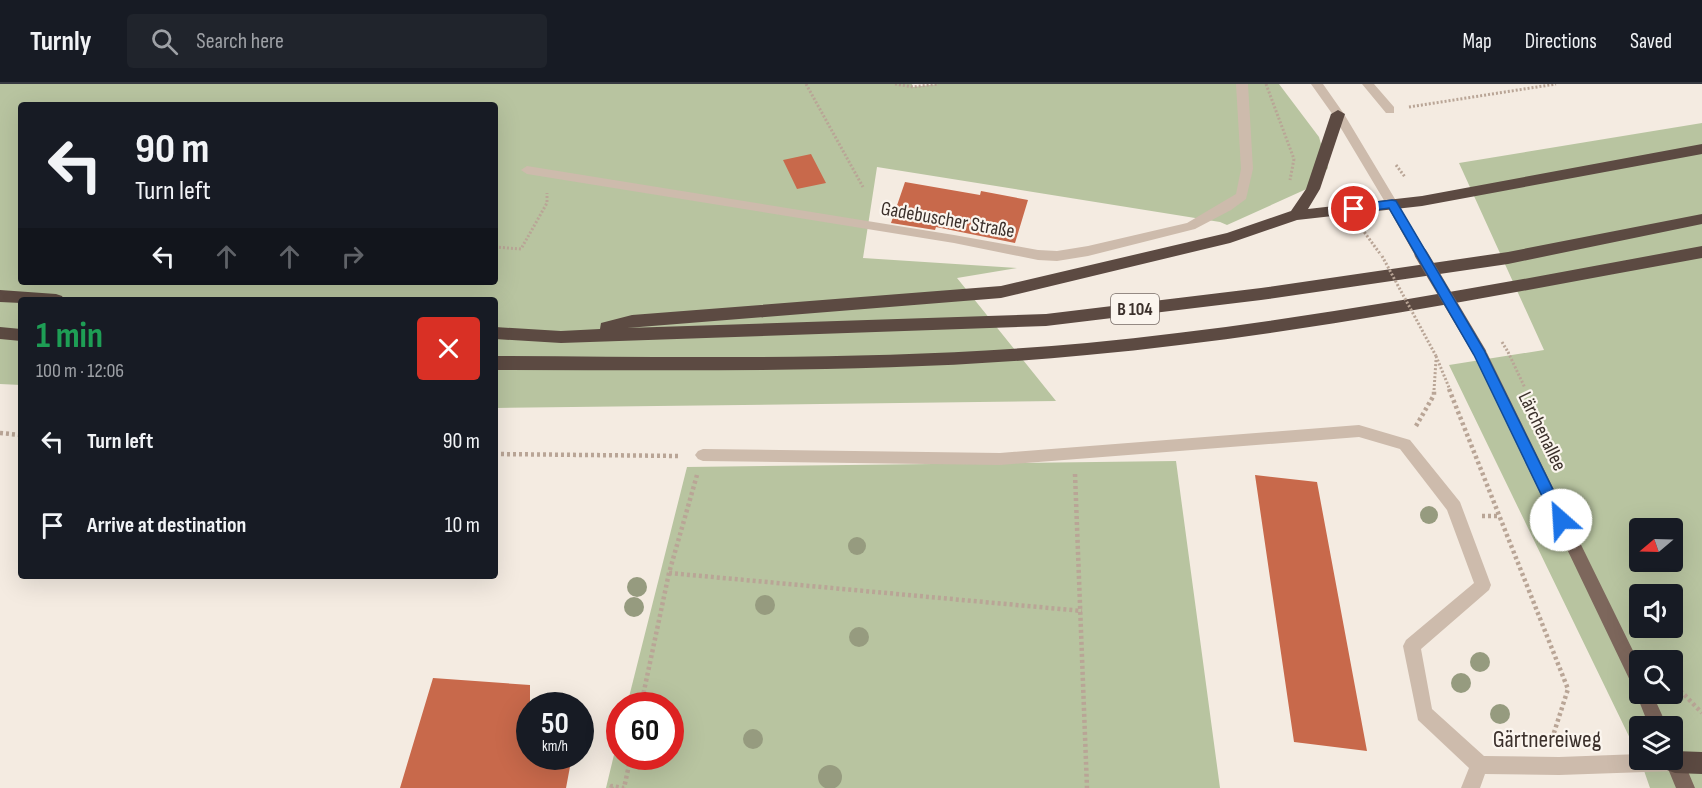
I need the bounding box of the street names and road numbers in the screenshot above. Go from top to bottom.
street label: Gadebuscher Straße [879,196,1017,244]
road number: B 104 [1111,294,1159,324]
street label: Lärchenallee [1513,388,1571,475]
street label: Gärtnereiweg [1493,725,1601,754]

